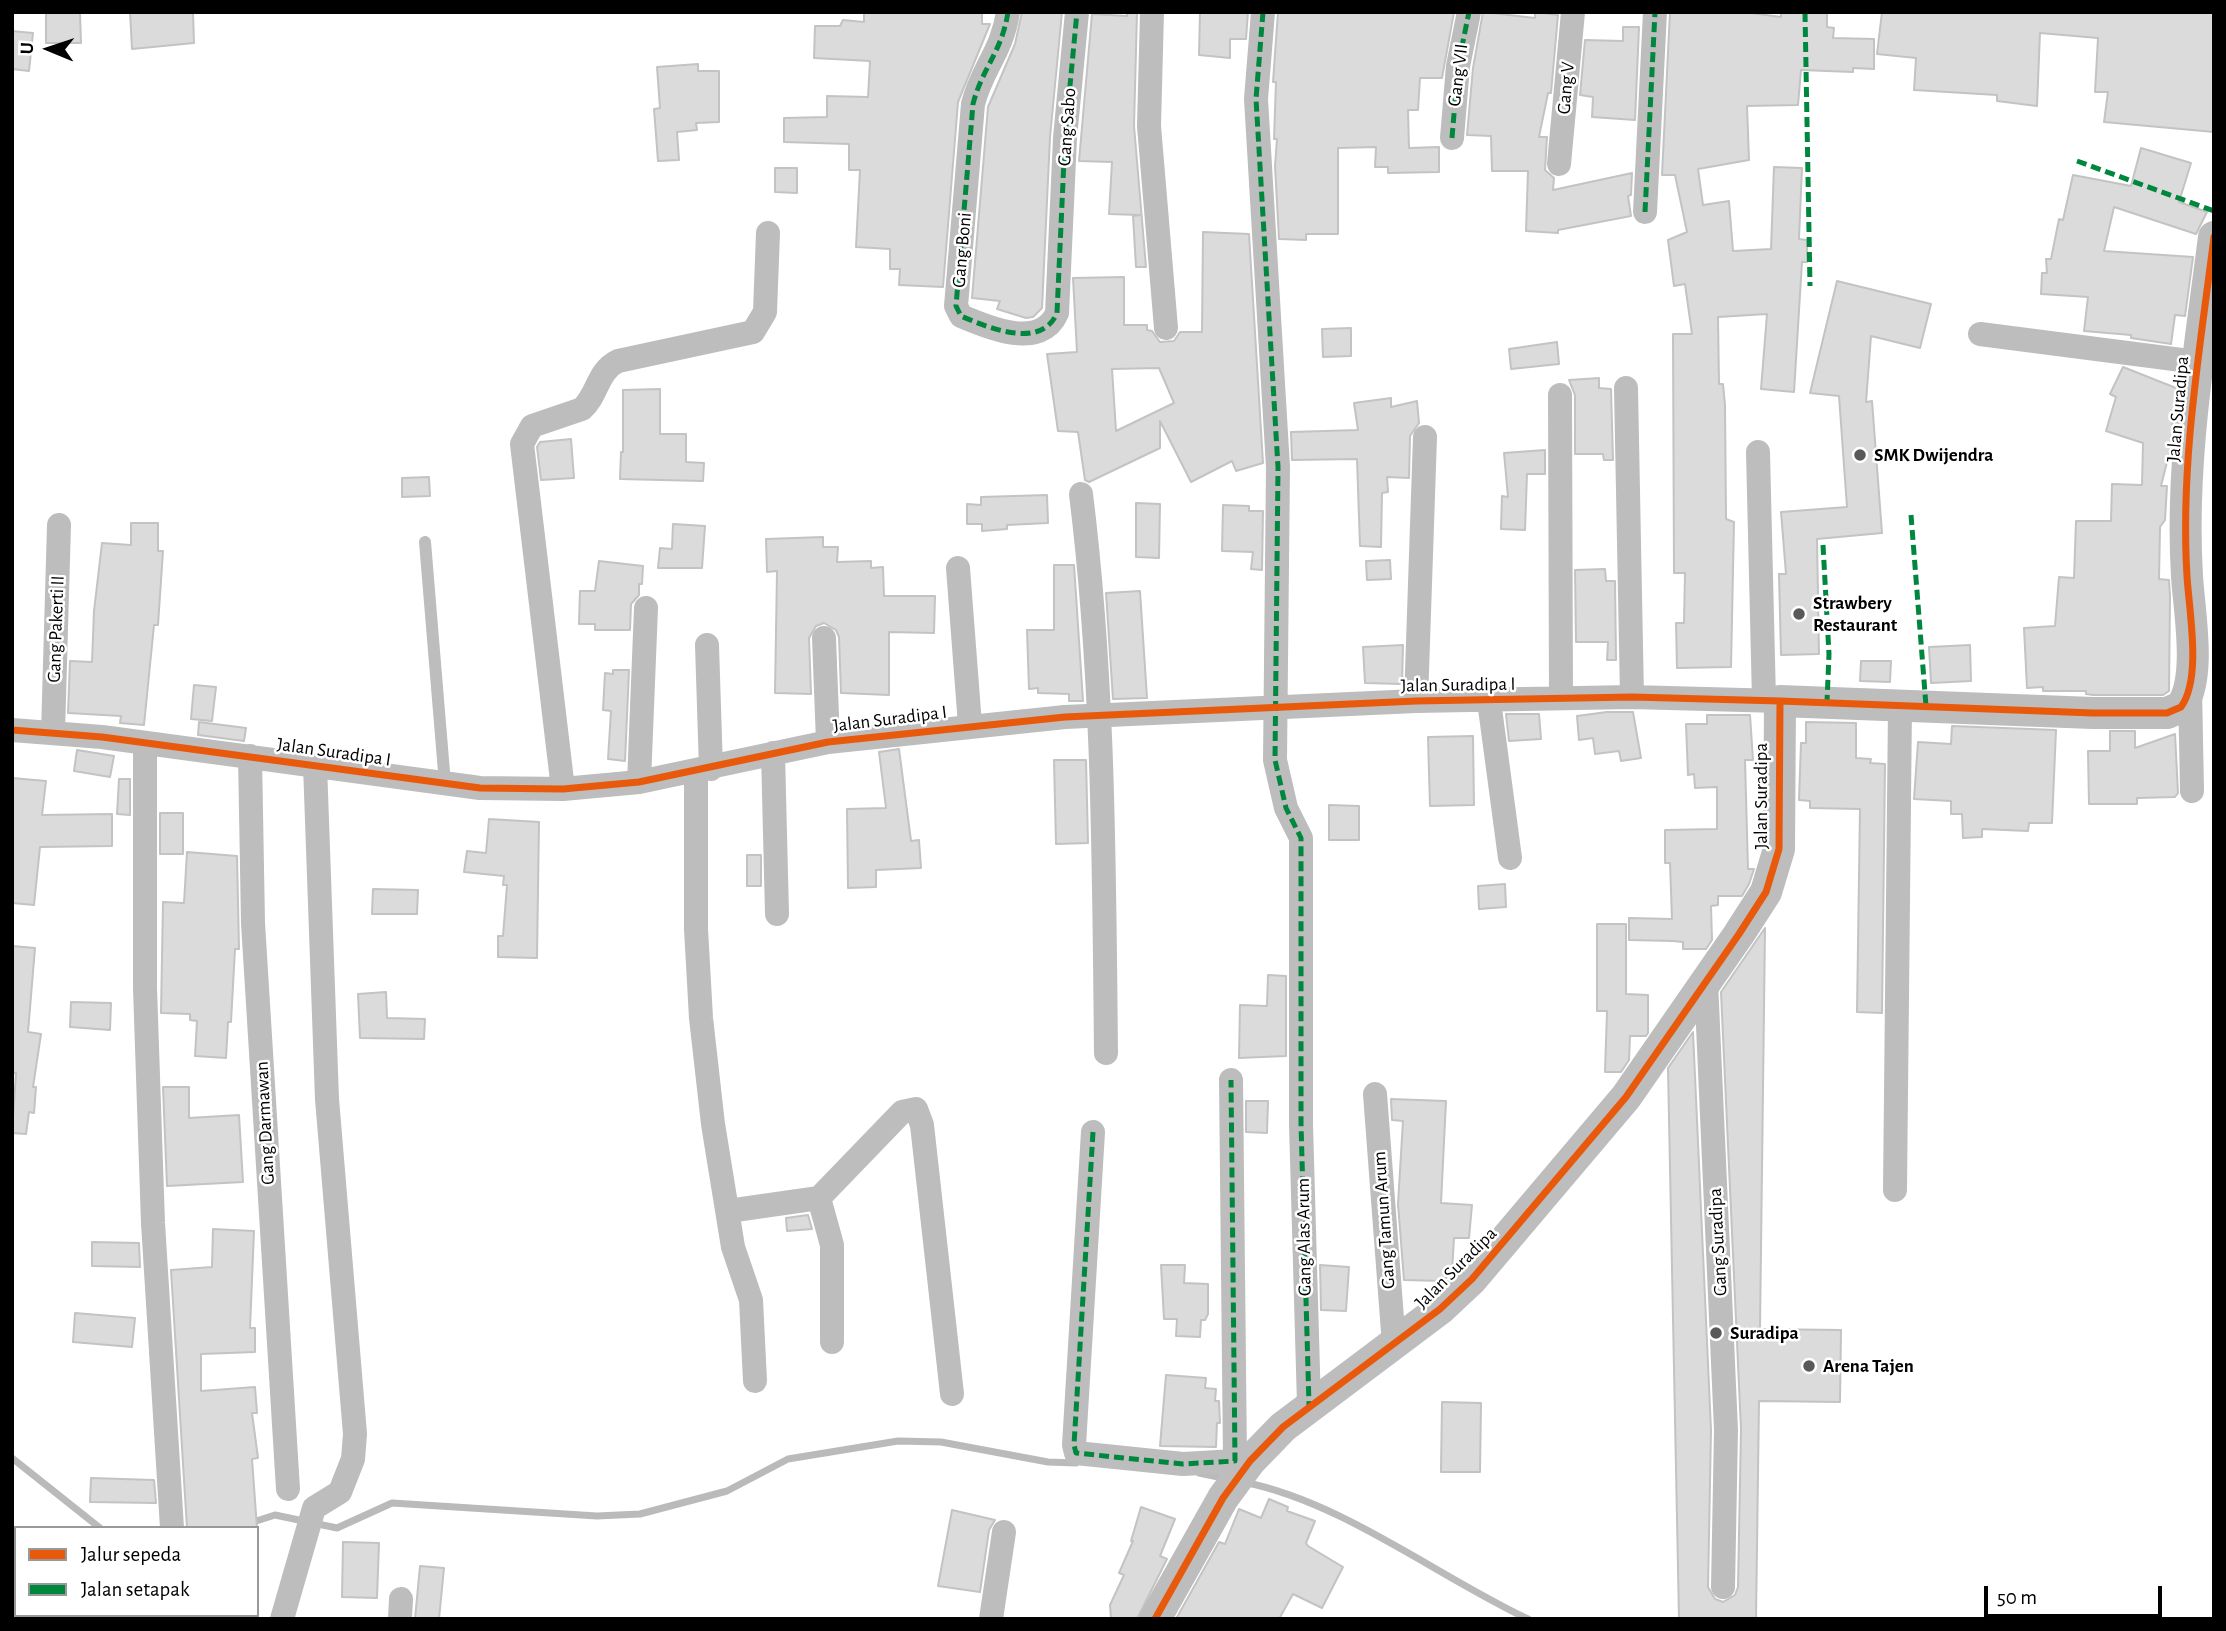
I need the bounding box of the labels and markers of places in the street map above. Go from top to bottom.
place label: SMK Dwijendra [1874,444,1993,466]
marker: SMK Dwijendra [1852,447,1868,463]
place label: Strawbery Restaurant [1813,592,1897,636]
marker: Strawbery Restaurant [1791,606,1807,622]
place label: Suradipa [1730,1322,1799,1344]
marker: Suradipa [1708,1325,1724,1341]
place label: Arena Tajen [1823,1355,1914,1377]
marker: Arena Tajen [1801,1358,1817,1374]

